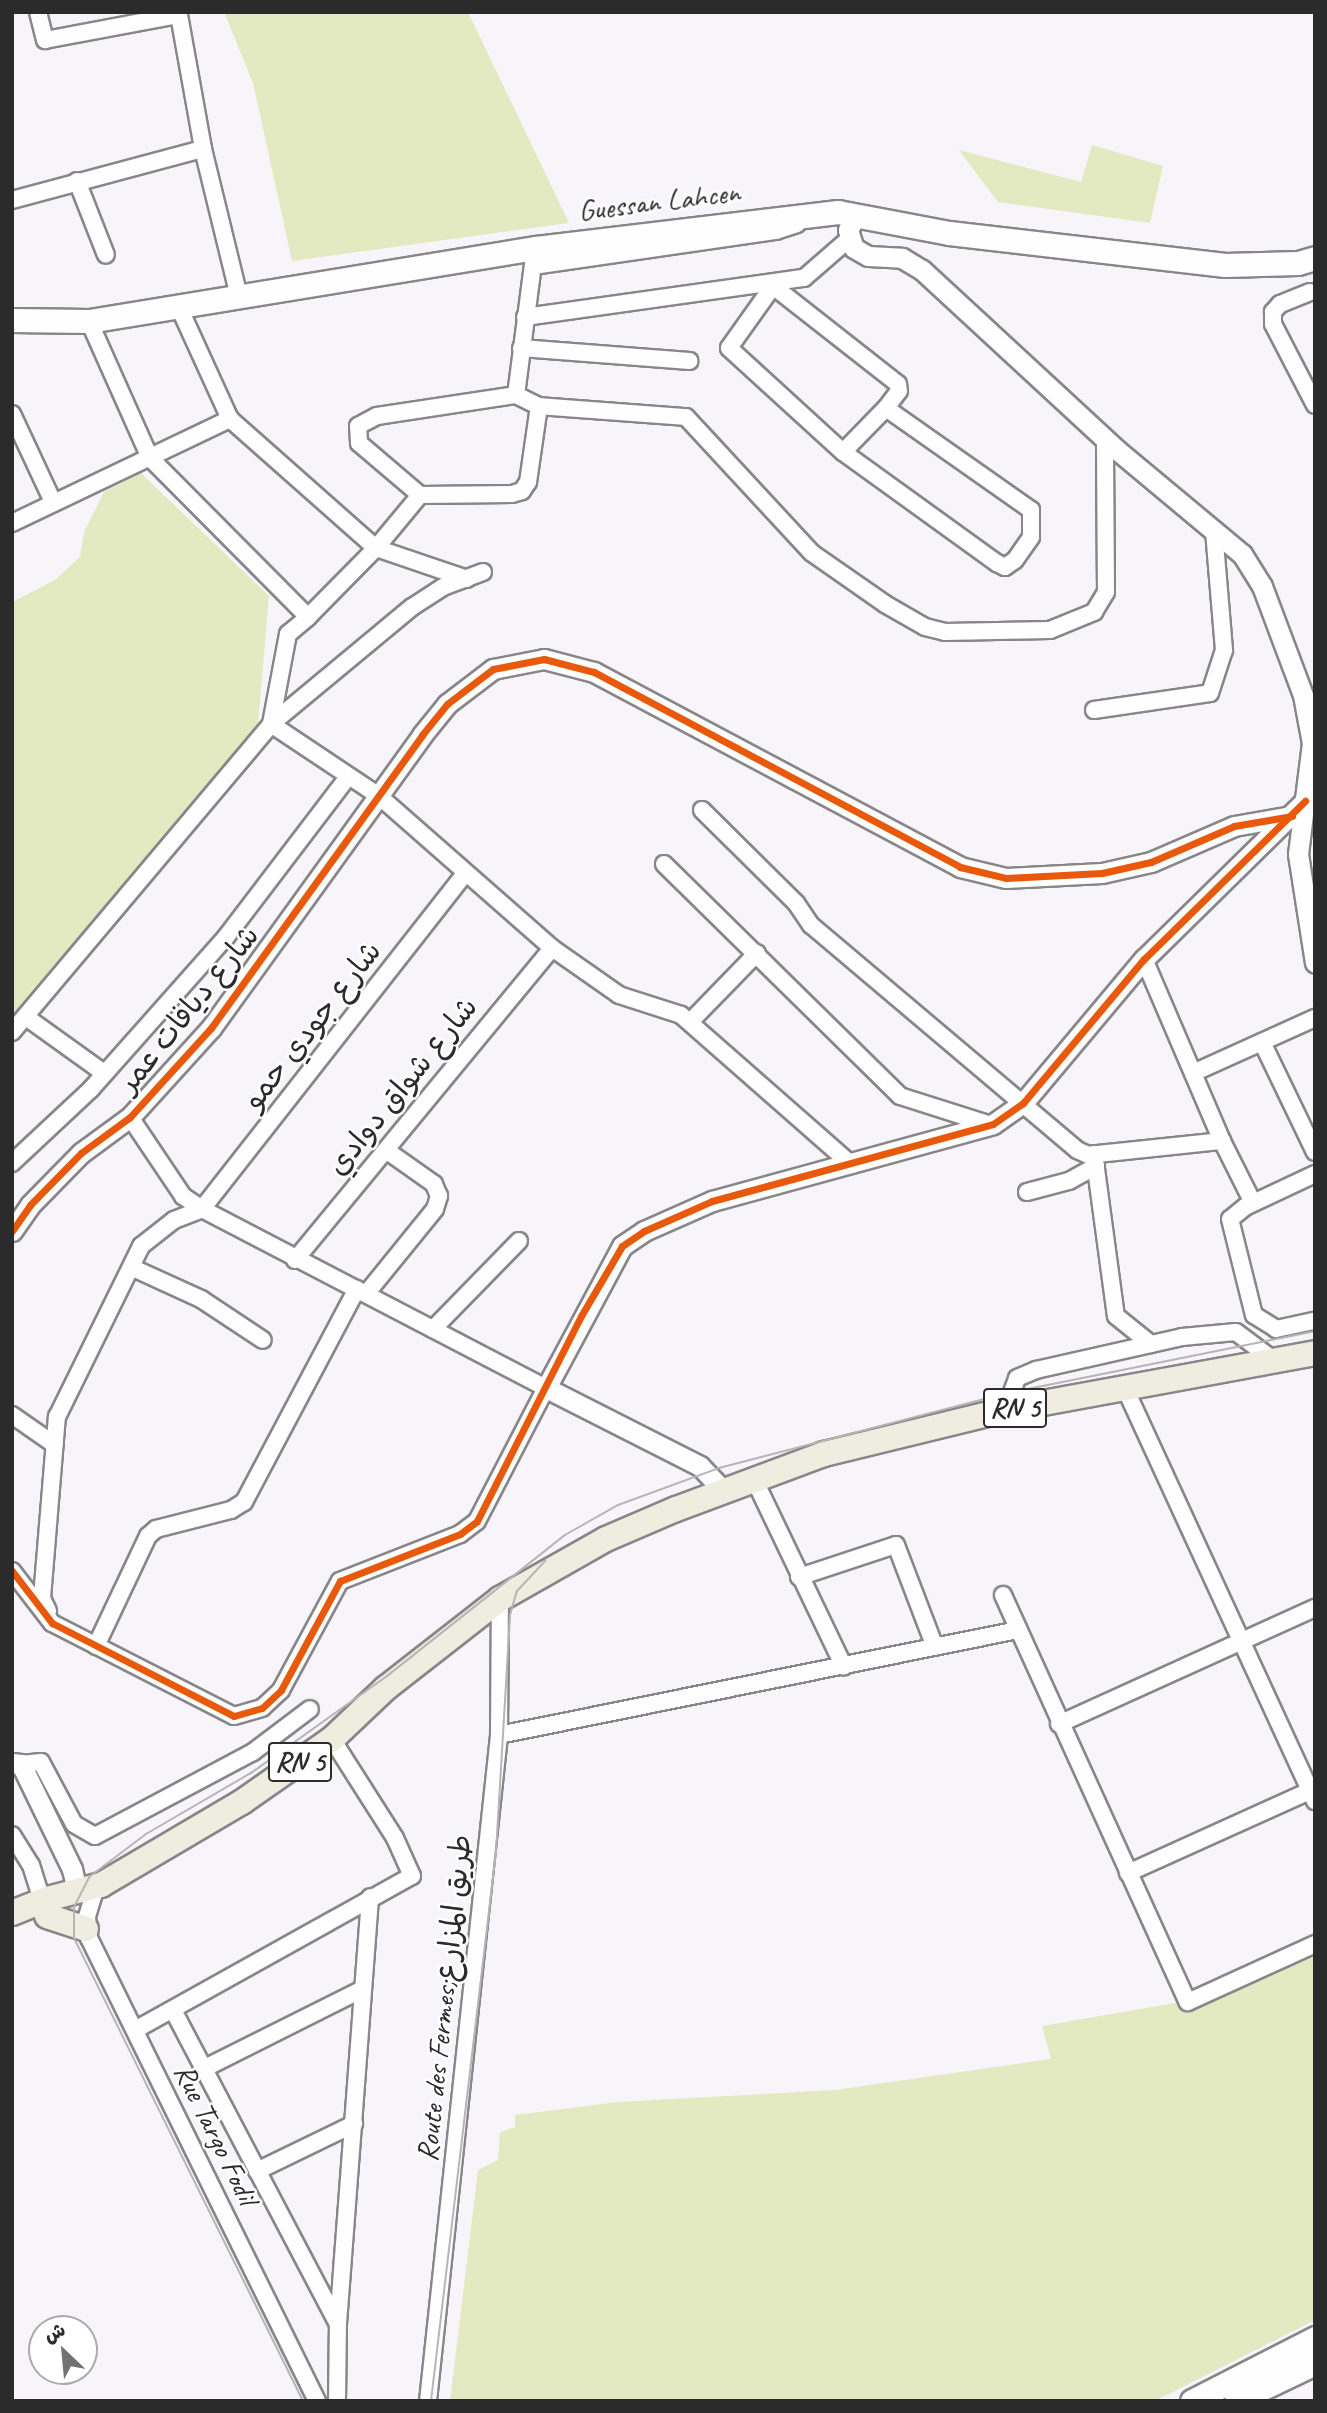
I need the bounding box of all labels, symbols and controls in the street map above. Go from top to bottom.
street label: Guessan Lahcen [576,173,742,229]
street label: شارع ديافات عمر [109,918,267,1100]
street label: شارع جودي حمو [235,934,389,1116]
street label: شارع شواق دوادي [319,990,485,1182]
road number: RN 5 [982,1384,1048,1432]
road number: RN 5 [267,1738,333,1786]
street label: Route des Fermes;طريق المزارع [409,1832,479,2164]
street label: Rue Targo Fodil [166,2057,266,2211]
north arrow [28,2315,98,2385]
text: ش [40,2318,69,2348]

